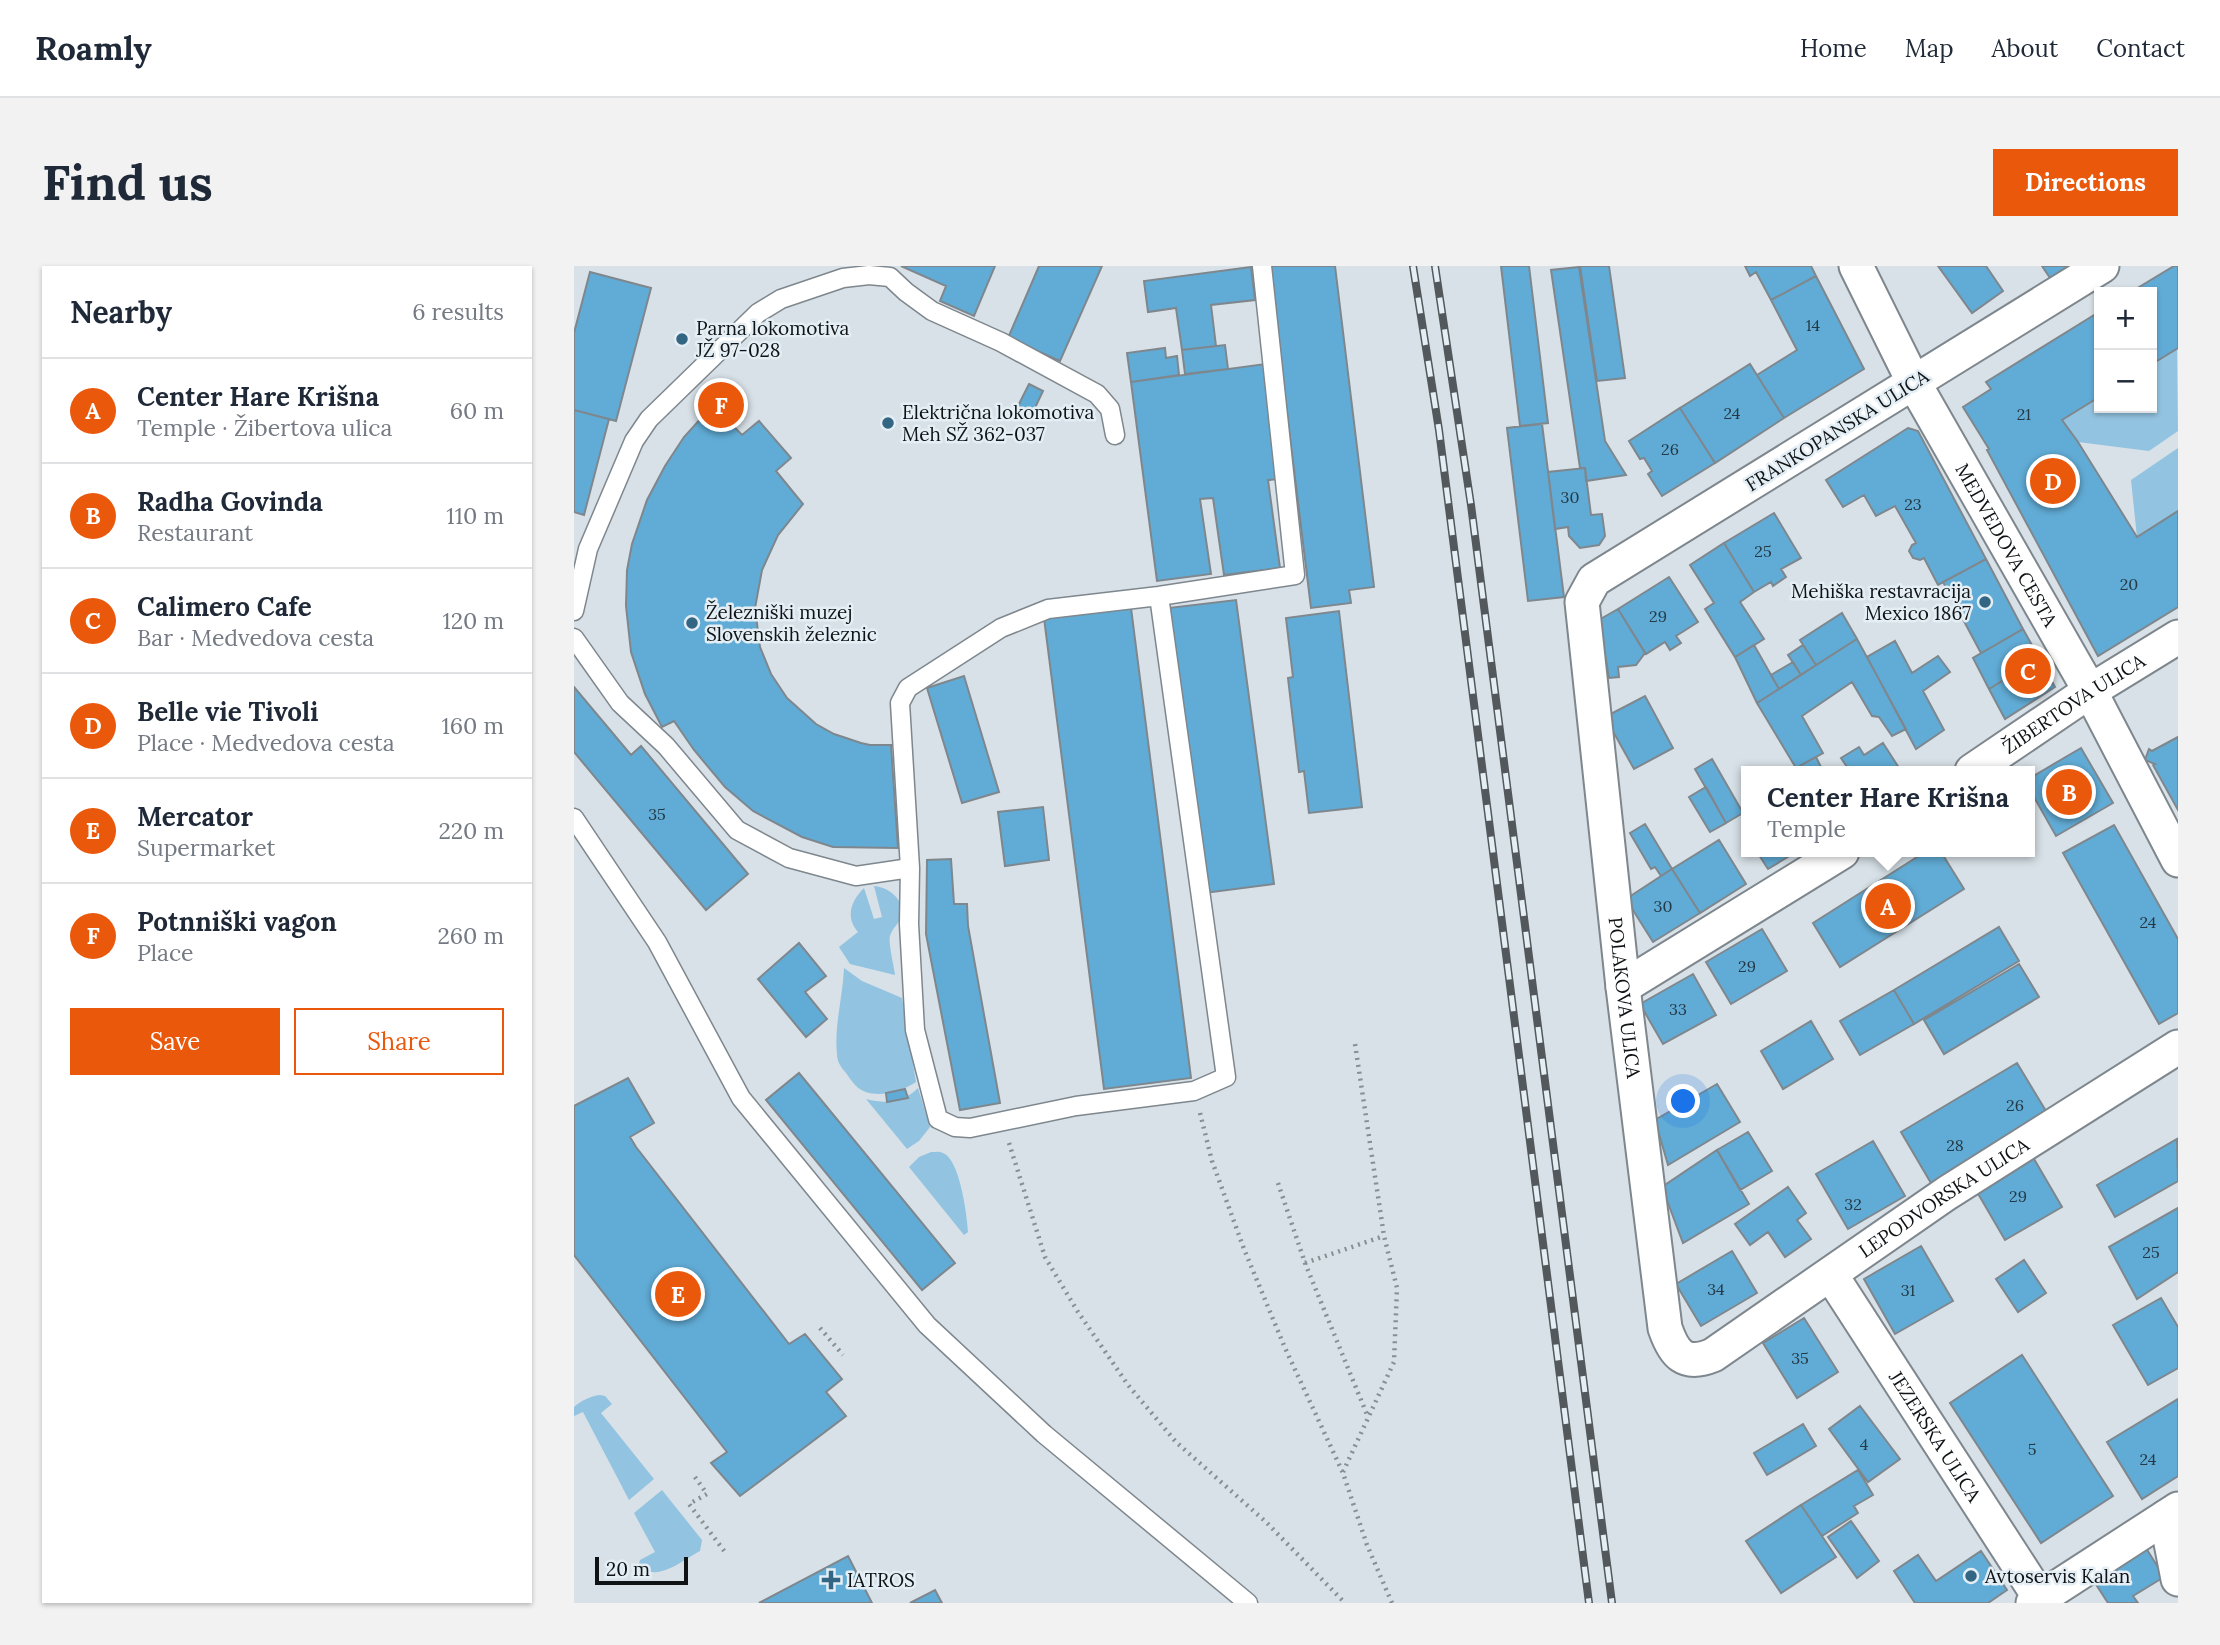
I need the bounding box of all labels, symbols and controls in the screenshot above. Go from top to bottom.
text: Roamly [35,27,152,69]
text: Home [1800,33,1867,64]
text: Map [1905,33,1954,64]
text: About [1992,33,2058,64]
text: Contact [2096,33,2185,64]
button: Directions [1993,149,2178,216]
text: Find us [42,151,213,213]
map controls [2094,287,2157,413]
button: + [2094,287,2157,350]
text: Nearby [70,293,172,331]
text: 6 results [412,297,504,326]
house number: 14 [1806,315,1821,335]
place label: Parna lokomotiva JŽ 97-028 [695,316,849,362]
marker: Parna lokomotiva JŽ 97-028 [674,331,690,347]
button: − [2094,350,2157,413]
street label: FRANKOPANSKA ULICA [1741,363,1934,496]
pin: F [698,379,744,431]
text: Center Hare Krišna [137,380,379,413]
text: A [85,396,101,425]
text: 60 m [450,396,504,425]
place label: Električna lokomotiva Meh SŽ 362-037 [902,400,1095,446]
house number: 24 [1724,403,1741,423]
house number: 21 [2017,404,2031,424]
text: Temple · Žibertova ulica [137,413,392,442]
marker: Električna lokomotiva Meh SŽ 362-037 [880,415,896,431]
house number: 26 [1661,439,1679,459]
pin: D [2030,455,2076,507]
street label: MEDVEDOVA CESTA [1950,459,2062,631]
text: Radha Govinda [137,485,323,518]
house number: 30 [1561,487,1579,507]
house number: 23 [1904,494,1922,514]
text: B [85,501,101,530]
text: 110 m [446,501,504,530]
text: Restaurant [137,518,253,547]
house number: 25 [1754,541,1772,561]
house number: 20 [2120,574,2138,594]
place label: Mehiška restavracija Mexico 1867 [1791,579,1971,625]
text: Calimero Cafe [137,590,312,623]
marker: Mehiška restavracija Mexico 1867 [1977,594,1993,610]
place label: Železniški muzej Slovenskih železnic [706,600,877,646]
text: C [85,606,101,635]
text: 120 m [442,606,504,635]
house number: 29 [1649,606,1667,626]
marker: Železniški muzej Slovenskih železnic [684,615,700,631]
text: Bar · Medvedova cesta [137,623,374,652]
pin: C [2005,645,2051,697]
street label: ŽIBERTOVA ULICA [1999,649,2151,759]
text: Belle vie Tivoli [137,695,319,728]
text: D [84,711,102,740]
text: 160 m [441,711,504,740]
text: Place · Medvedova cesta [137,728,395,757]
popup [1741,766,2035,857]
pin: B [2046,766,2092,818]
text: Center Hare Krišna [1767,781,2009,814]
text: Mercator [137,800,253,833]
house number: 35 [648,804,666,824]
text: Temple [1767,814,1846,843]
text: E [86,816,100,845]
text: 220 m [438,816,504,845]
text: Supermarket [137,833,275,862]
pin: A [1865,880,1911,932]
house number: 30 [1654,896,1672,916]
text: Potnniški vagon [137,905,337,938]
house number: 24 [2140,912,2157,932]
street label: POLAKOVA ULICA [1604,916,1646,1080]
text: F [86,921,100,950]
text: 260 m [437,921,504,950]
text: Place [137,938,194,967]
house number: 29 [1738,956,1756,976]
house number: 33 [1669,999,1687,1019]
button: Save [70,1008,280,1075]
button: Share [294,1008,504,1075]
your location [1666,1084,1700,1118]
house number: 26 [2006,1095,2024,1115]
street label: LEPODVORSKA ULICA [1854,1132,2034,1263]
house number: 28 [1946,1135,1964,1155]
house number: 29 [2009,1186,2027,1206]
house number: 32 [1844,1194,1862,1214]
house number: 25 [2142,1242,2160,1262]
pin: E [655,1268,701,1320]
house number: 34 [1707,1279,1725,1299]
house number: 31 [1901,1280,1916,1300]
house number: 35 [1791,1348,1809,1368]
street label: JEZERSKA ULICA [1884,1365,1987,1507]
house number: 4 [1860,1434,1869,1454]
house number: 5 [2028,1439,2036,1459]
house number: 24 [2140,1449,2157,1469]
scale bar [595,1554,688,1586]
text: 20 m [606,1557,650,1581]
place label: Avtoservis Kalan [1984,1564,2130,1588]
place label: IATROS [847,1568,915,1592]
marker: Avtoservis Kalan [1963,1568,1979,1584]
marker: IATROS [821,1570,841,1590]

